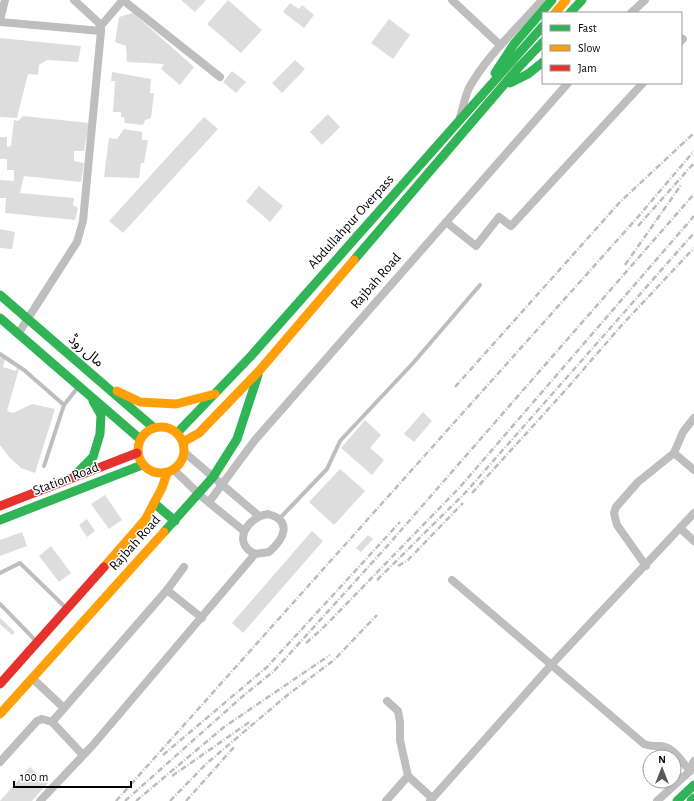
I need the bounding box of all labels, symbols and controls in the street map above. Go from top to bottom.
legend [542,12,682,84]
text: Fast [578,22,597,34]
text: Slow [578,42,600,54]
text: Jam [578,62,597,74]
street label: Abdullahpur Overpass [305,172,397,272]
street label: Rajbah Road [348,250,404,312]
street label: مال روڈ [65,331,107,371]
street label: Station Road [31,460,101,498]
street label: Rajbah Road [107,513,163,573]
north arrow [642,749,682,789]
text: N [658,754,666,765]
scale bar [14,763,131,789]
text: 100 m [20,771,48,783]

